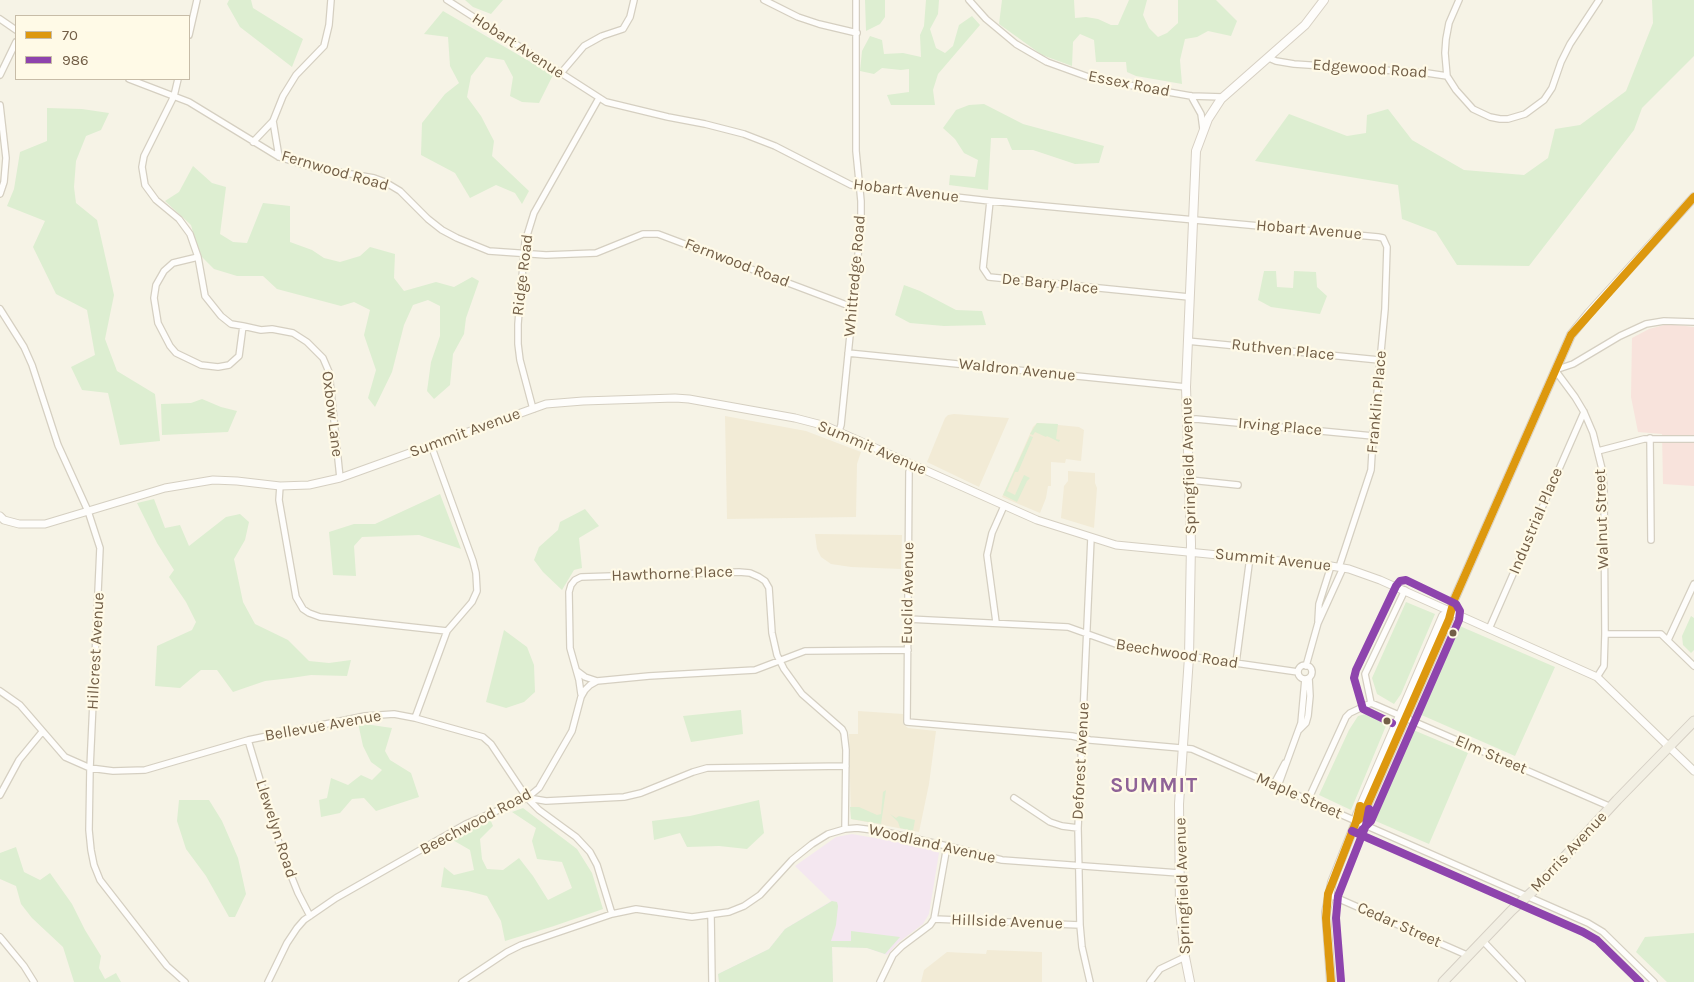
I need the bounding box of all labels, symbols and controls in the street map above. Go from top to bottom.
street label: Hobart Avenue [468,9,568,83]
legend [15,15,190,80]
text: 70 [62,26,78,44]
text: 986 [62,51,89,69]
street label: Edgewood Road [1312,55,1428,83]
street label: Essex Road [1087,67,1171,101]
street label: Fernwood Road [279,147,391,195]
street label: Hobart Avenue [852,175,960,207]
street label: Whittredge Road [840,214,870,338]
street label: Hobart Avenue [1255,216,1363,244]
street label: Ridge Road [508,233,538,317]
street label: Fernwood Road [682,234,792,292]
street label: De Bary Place [1001,269,1099,299]
street label: Ruthven Place [1231,335,1335,365]
street label: Franklin Place [1363,350,1391,454]
street label: Waldron Avenue [958,354,1076,386]
street label: Oxbow Lane [317,370,347,458]
street label: Springfield Avenue [1177,397,1201,535]
street label: Summit Avenue [407,404,523,462]
street label: Irving Place [1237,414,1323,440]
street label: Summit Avenue [815,416,929,480]
street label: Industrial Place [1505,465,1567,577]
street label: Walnut Street [1591,469,1613,569]
street label: Euclid Avenue [898,542,918,644]
street label: Summit Avenue [1214,544,1332,576]
street label: Hawthorne Place [611,562,733,586]
street label: Hillcrest Avenue [83,592,109,710]
unlabelled marker [1448,628,1458,638]
street label: Beechwood Road [1115,635,1239,673]
street label: Deforest Avenue [1068,702,1094,820]
street label: Bellevue Avenue [263,706,383,746]
unlabelled marker [1382,716,1392,726]
street label: Elm Street [1452,731,1530,779]
street label: Maple Street [1253,768,1345,824]
district label: SUMMIT [1109,773,1199,799]
street label: Llewelyn Road [251,777,301,881]
street label: Beechwood Road [417,785,535,859]
street label: Morris Avenue [1527,808,1611,896]
street label: Springfield Avenue [1171,817,1195,955]
street label: Woodland Avenue [867,820,997,868]
street label: Cedar Street [1354,898,1444,952]
street label: Hillside Avenue [951,910,1063,934]

